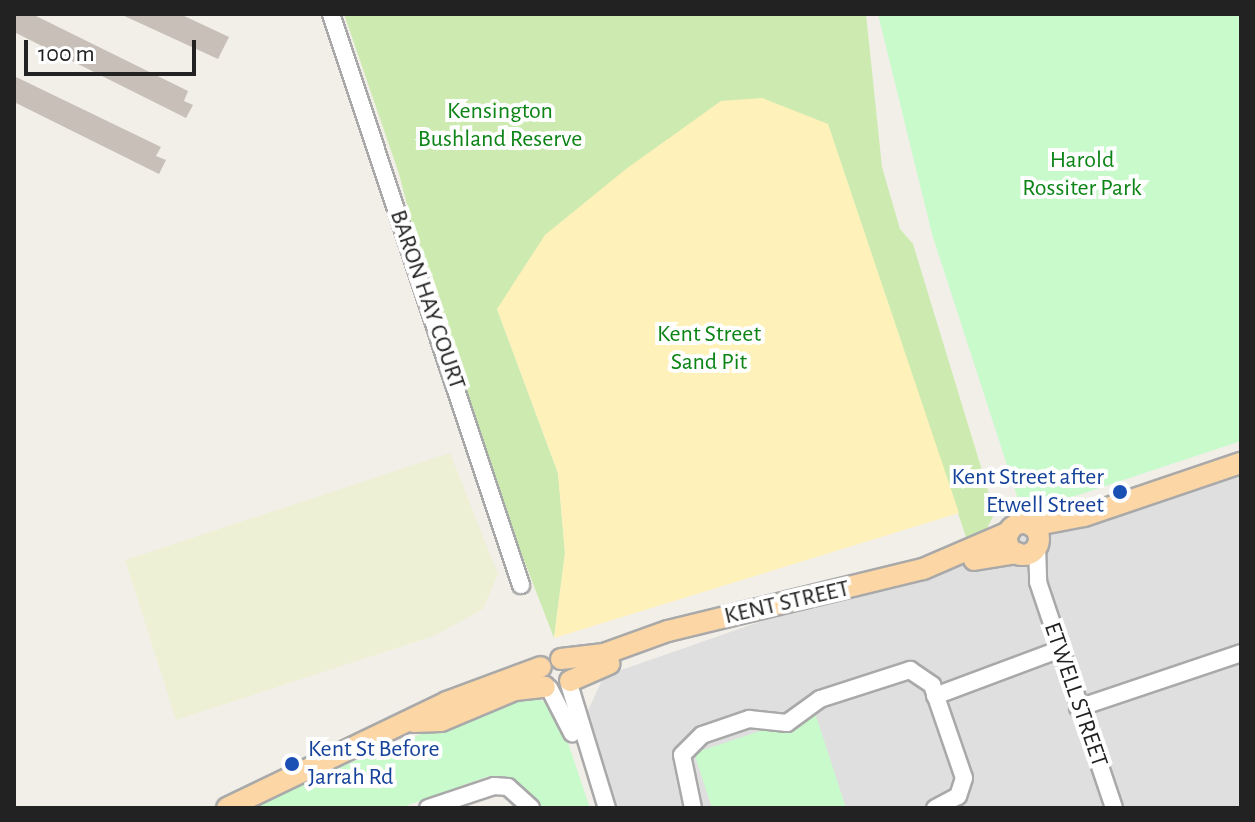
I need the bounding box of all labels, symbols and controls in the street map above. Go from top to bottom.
scale bar [28,24,200,74]
text: 100 m [38,42,95,66]
park label: Kensington Bushland Reserve [418,98,582,154]
park label: Harold Rossiter Park [1022,147,1142,203]
street label: BARON HAY COURT [383,206,471,394]
park label: Kent Street Sand Pit [657,321,761,377]
place label: Kent Street after Etwell Street [951,464,1104,520]
marker: Kent Street after Etwell Street [1111,483,1129,501]
street label: KENT STREET [722,575,852,631]
street label: ETWELL STREET [1037,619,1113,771]
place label: Kent St Before Jarrah Rd [308,736,439,792]
marker: Kent St Before Jarrah Rd [283,755,301,773]

